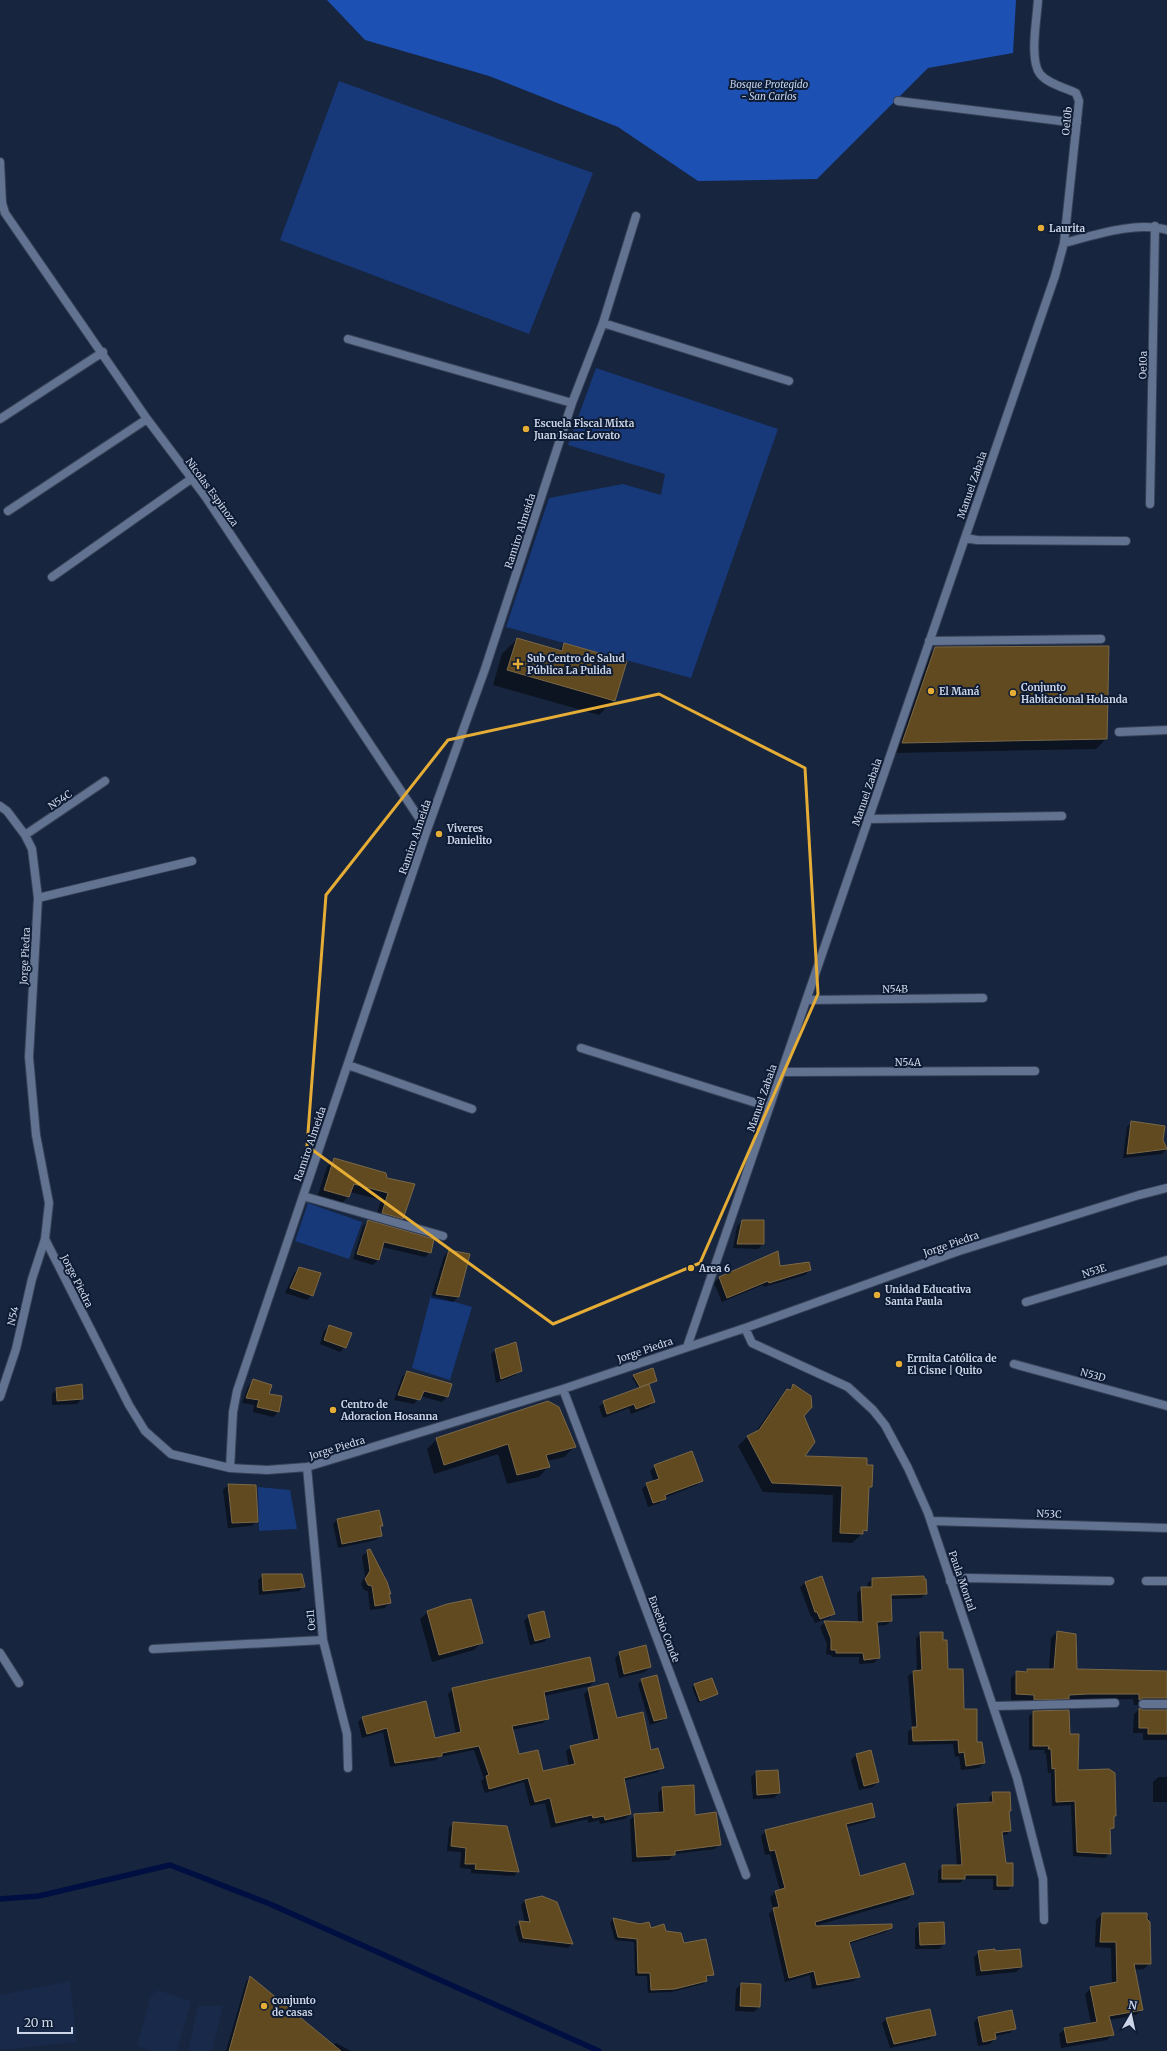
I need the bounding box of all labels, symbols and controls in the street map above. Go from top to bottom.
park label: Bosque Protegido - San Carlos [730,78,809,103]
street label: Oe10b [1059,106,1075,136]
place label: Laurita [1049,222,1085,235]
marker: Laurita [1036,223,1046,233]
street label: Oe10a [1136,350,1150,379]
place label: Escuela Fiscal Mixta Juan Isaac Lovato [533,417,635,442]
marker: Escuela Fiscal Mixta Juan Isaac Lovato [521,424,531,434]
street label: Manuel Zabala [954,449,990,520]
street label: Nicolas Espinoza [183,455,242,529]
street label: Ramiro Almeida [502,491,538,570]
place label: Sub Centro de Salud Pública La Pulida [527,652,625,677]
marker: Sub Centro de Salud Pública La Pulida [512,658,524,670]
place label: Conjunto Habitacional Holanda [1021,681,1128,706]
place label: El Maná [939,685,980,698]
marker: El Maná [926,686,936,696]
marker: Conjunto Habitacional Holanda [1008,688,1018,698]
street label: Manuel Zabala [849,756,885,827]
street label: N54C [46,787,75,813]
street label: Ramiro Almeida [396,797,434,876]
place label: Viveres Danielito [446,822,492,847]
marker: Viveres Danielito [434,829,444,839]
street label: Jorge Piedra [17,926,33,986]
street label: N54B [882,982,908,996]
street label: N54A [895,1056,922,1069]
street label: Manuel Zabala [744,1062,780,1133]
street label: Ramiro Almeida [291,1104,329,1183]
street label: Jorge Piedra [921,1228,981,1260]
street label: Jorge Piedra [58,1251,96,1310]
street label: N53E [1080,1261,1108,1281]
place label: Area 6 [698,1262,730,1275]
marker: Area 6 [686,1263,696,1273]
place label: Unidad Educativa Santa Paula [885,1283,971,1308]
marker: Unidad Educativa Santa Paula [872,1290,882,1300]
street label: N54 [4,1305,22,1327]
street label: Jorge Piedra [615,1334,675,1366]
place label: Ermita Católica de El Cisne | Quito [907,1352,997,1377]
marker: Ermita Católica de El Cisne | Quito [894,1359,904,1369]
street label: N53D [1079,1365,1108,1385]
place label: Centro de Adoracion Hosanna [340,1398,438,1423]
marker: Centro de Adoracion Hosanna [328,1405,338,1415]
street label: Jorge Piedra [306,1433,367,1463]
street label: N53C [1036,1507,1062,1521]
street label: Paula Montal [946,1549,978,1613]
street label: Eusebio Conde [645,1594,683,1664]
street label: Oe11 [304,1608,318,1631]
place label: conjunto de casas [272,1994,316,2019]
north arrow [1111,1995,1151,2035]
text: N [1127,1998,1138,2013]
marker: conjunto de casas [259,2001,269,2011]
scale bar [18,2009,72,2035]
text: 20 m [24,2015,53,2030]

